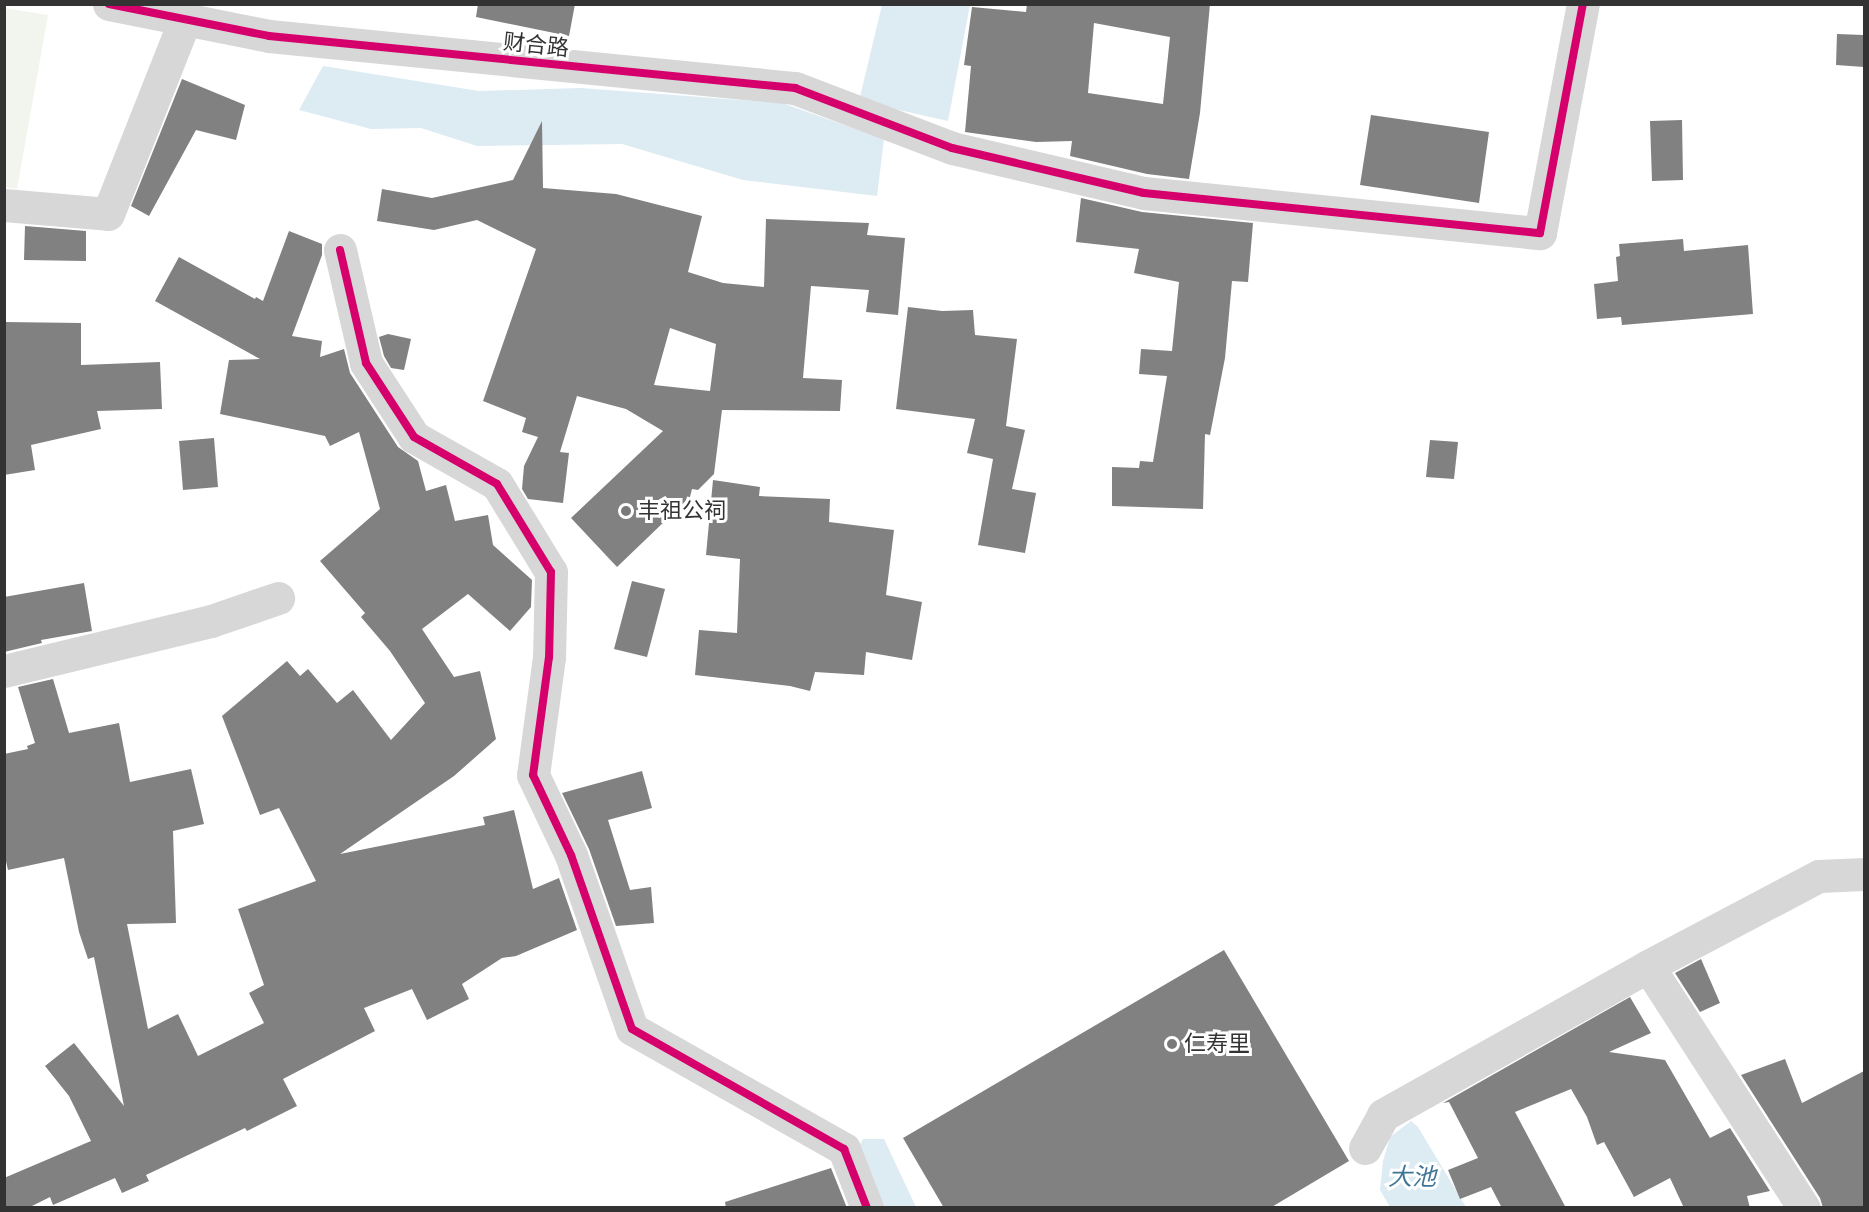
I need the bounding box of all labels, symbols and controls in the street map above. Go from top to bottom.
street label: 财合路 [502,28,570,62]
place label: 丰祖公祠 [638,498,726,524]
marker: 丰祖公祠 [619,504,633,518]
place label: 仁寿里 [1184,1031,1250,1057]
marker: 仁寿里 [1165,1037,1179,1051]
water label: 大池 [1388,1163,1436,1191]

